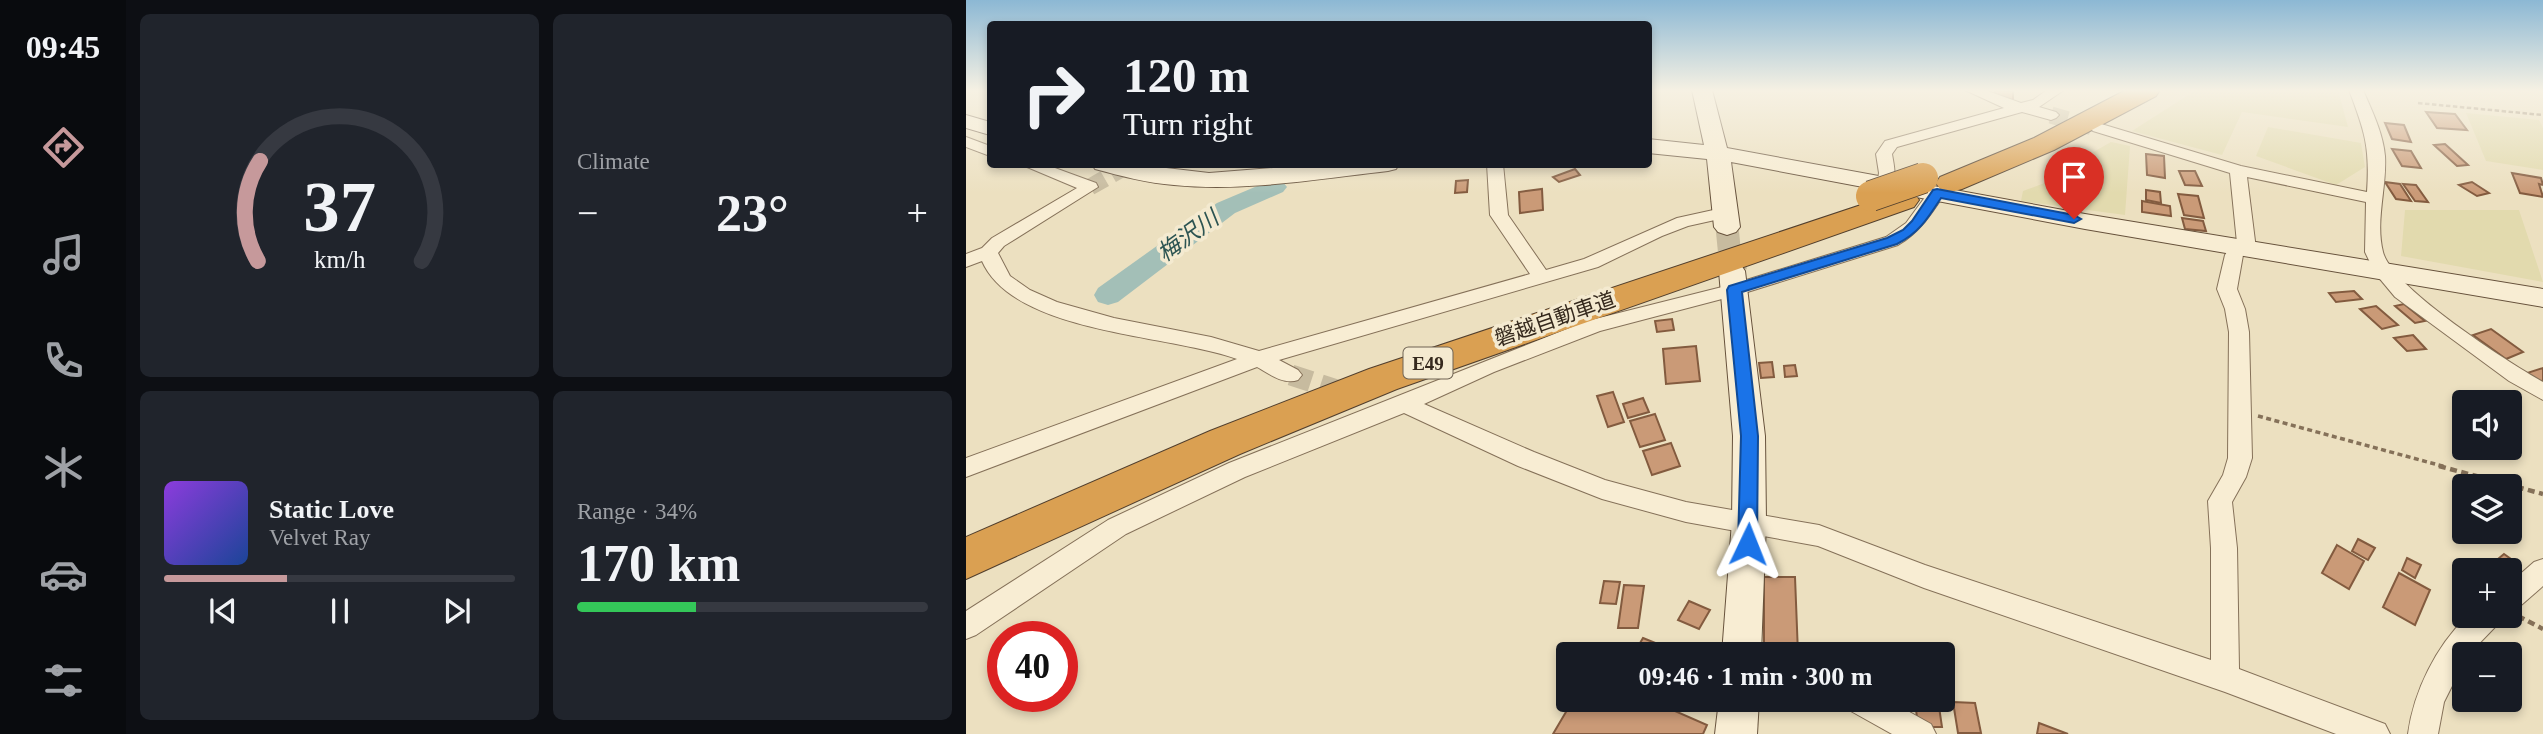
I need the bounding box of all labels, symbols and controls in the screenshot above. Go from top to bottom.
text: 09:45 [26,29,100,65]
text: 120 m [1123,48,1250,103]
icon: right [1008,49,1099,140]
text: Turn right [1123,106,1253,142]
icon: directions [39,123,88,172]
pin [2044,147,2104,219]
text: Climate [577,149,650,174]
icon: arrive [2055,158,2093,196]
text: 37 [303,167,376,248]
text: 23° [716,185,789,242]
text: − [577,192,598,234]
text: + [907,192,928,234]
water label: 梅沢川 [1153,204,1226,266]
icon: music [39,230,88,279]
text: km/h [314,246,366,273]
street label: 磐越自動車道 [1492,287,1618,351]
icon: phone [39,336,88,385]
road number: E49 [1404,348,1452,378]
map controls [2452,390,2522,712]
button: sound [2452,390,2522,460]
icon: climate [39,443,88,492]
button: layers [2452,474,2522,544]
text: Static Love [269,495,394,524]
text: Range · 34% [577,499,697,524]
position arrow [1711,507,1785,581]
text: Velvet Ray [269,525,371,550]
text: 170 km [577,535,740,592]
icon: car [39,550,88,599]
button: + [2452,558,2522,628]
icon: previous [204,592,242,630]
icon: pause [321,592,359,630]
icon: next [438,592,476,630]
speed limit sign: 40 [987,621,1078,712]
button: − [2452,642,2522,712]
icon: filters [39,656,88,705]
text: 09:46 · 1 min · 300 m [1639,662,1873,691]

